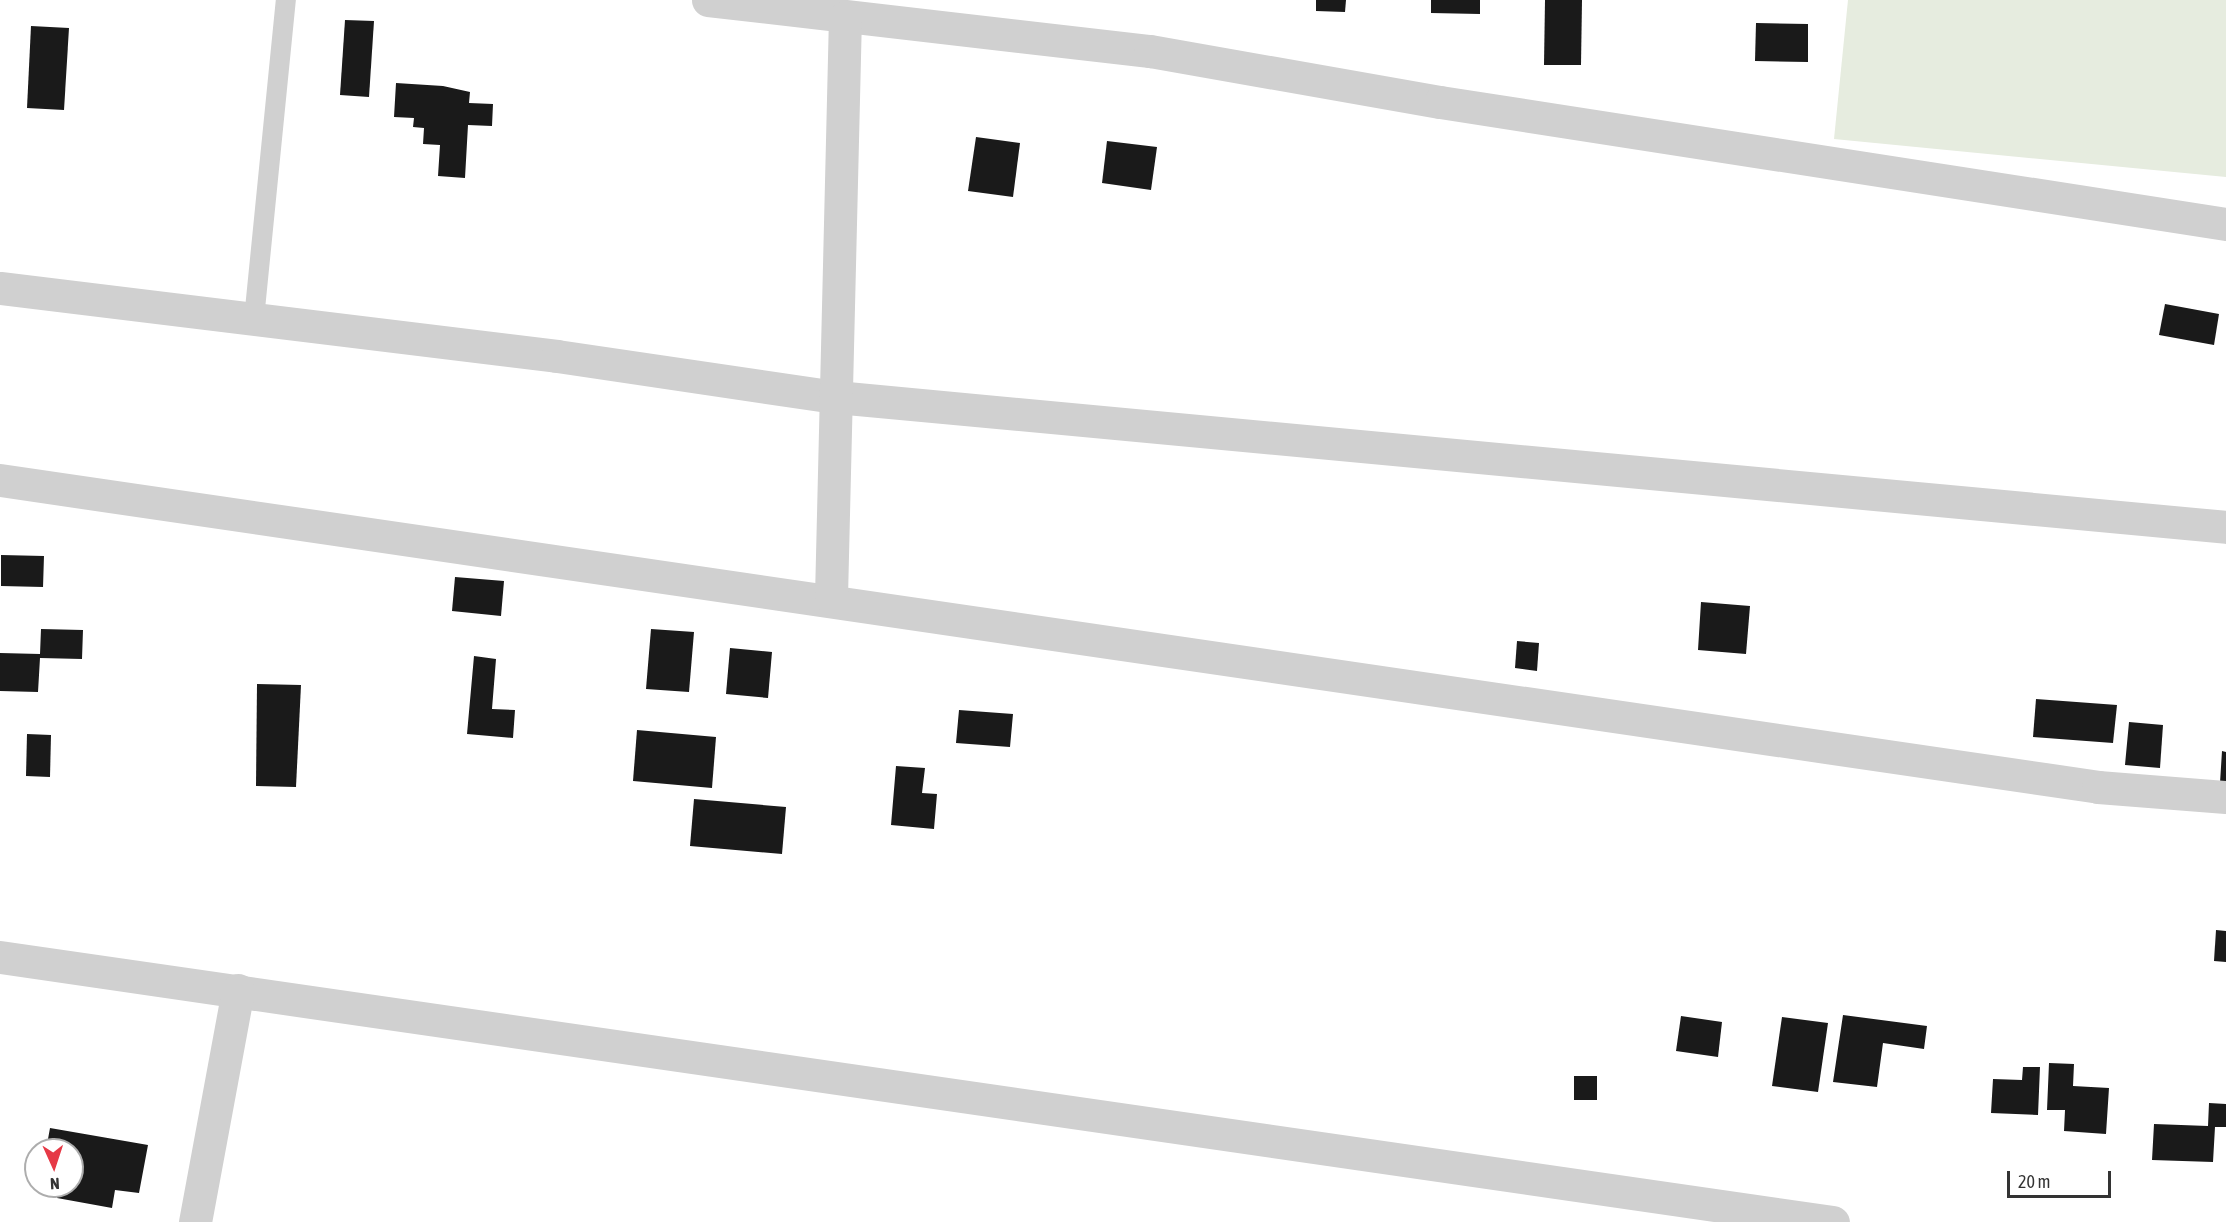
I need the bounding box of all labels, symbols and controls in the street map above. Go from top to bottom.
north arrow [24,1138,84,1198]
scale bar [2010,1159,2114,1197]
text: 20 m [2018,1171,2050,1192]
text: N [50,1175,60,1193]

